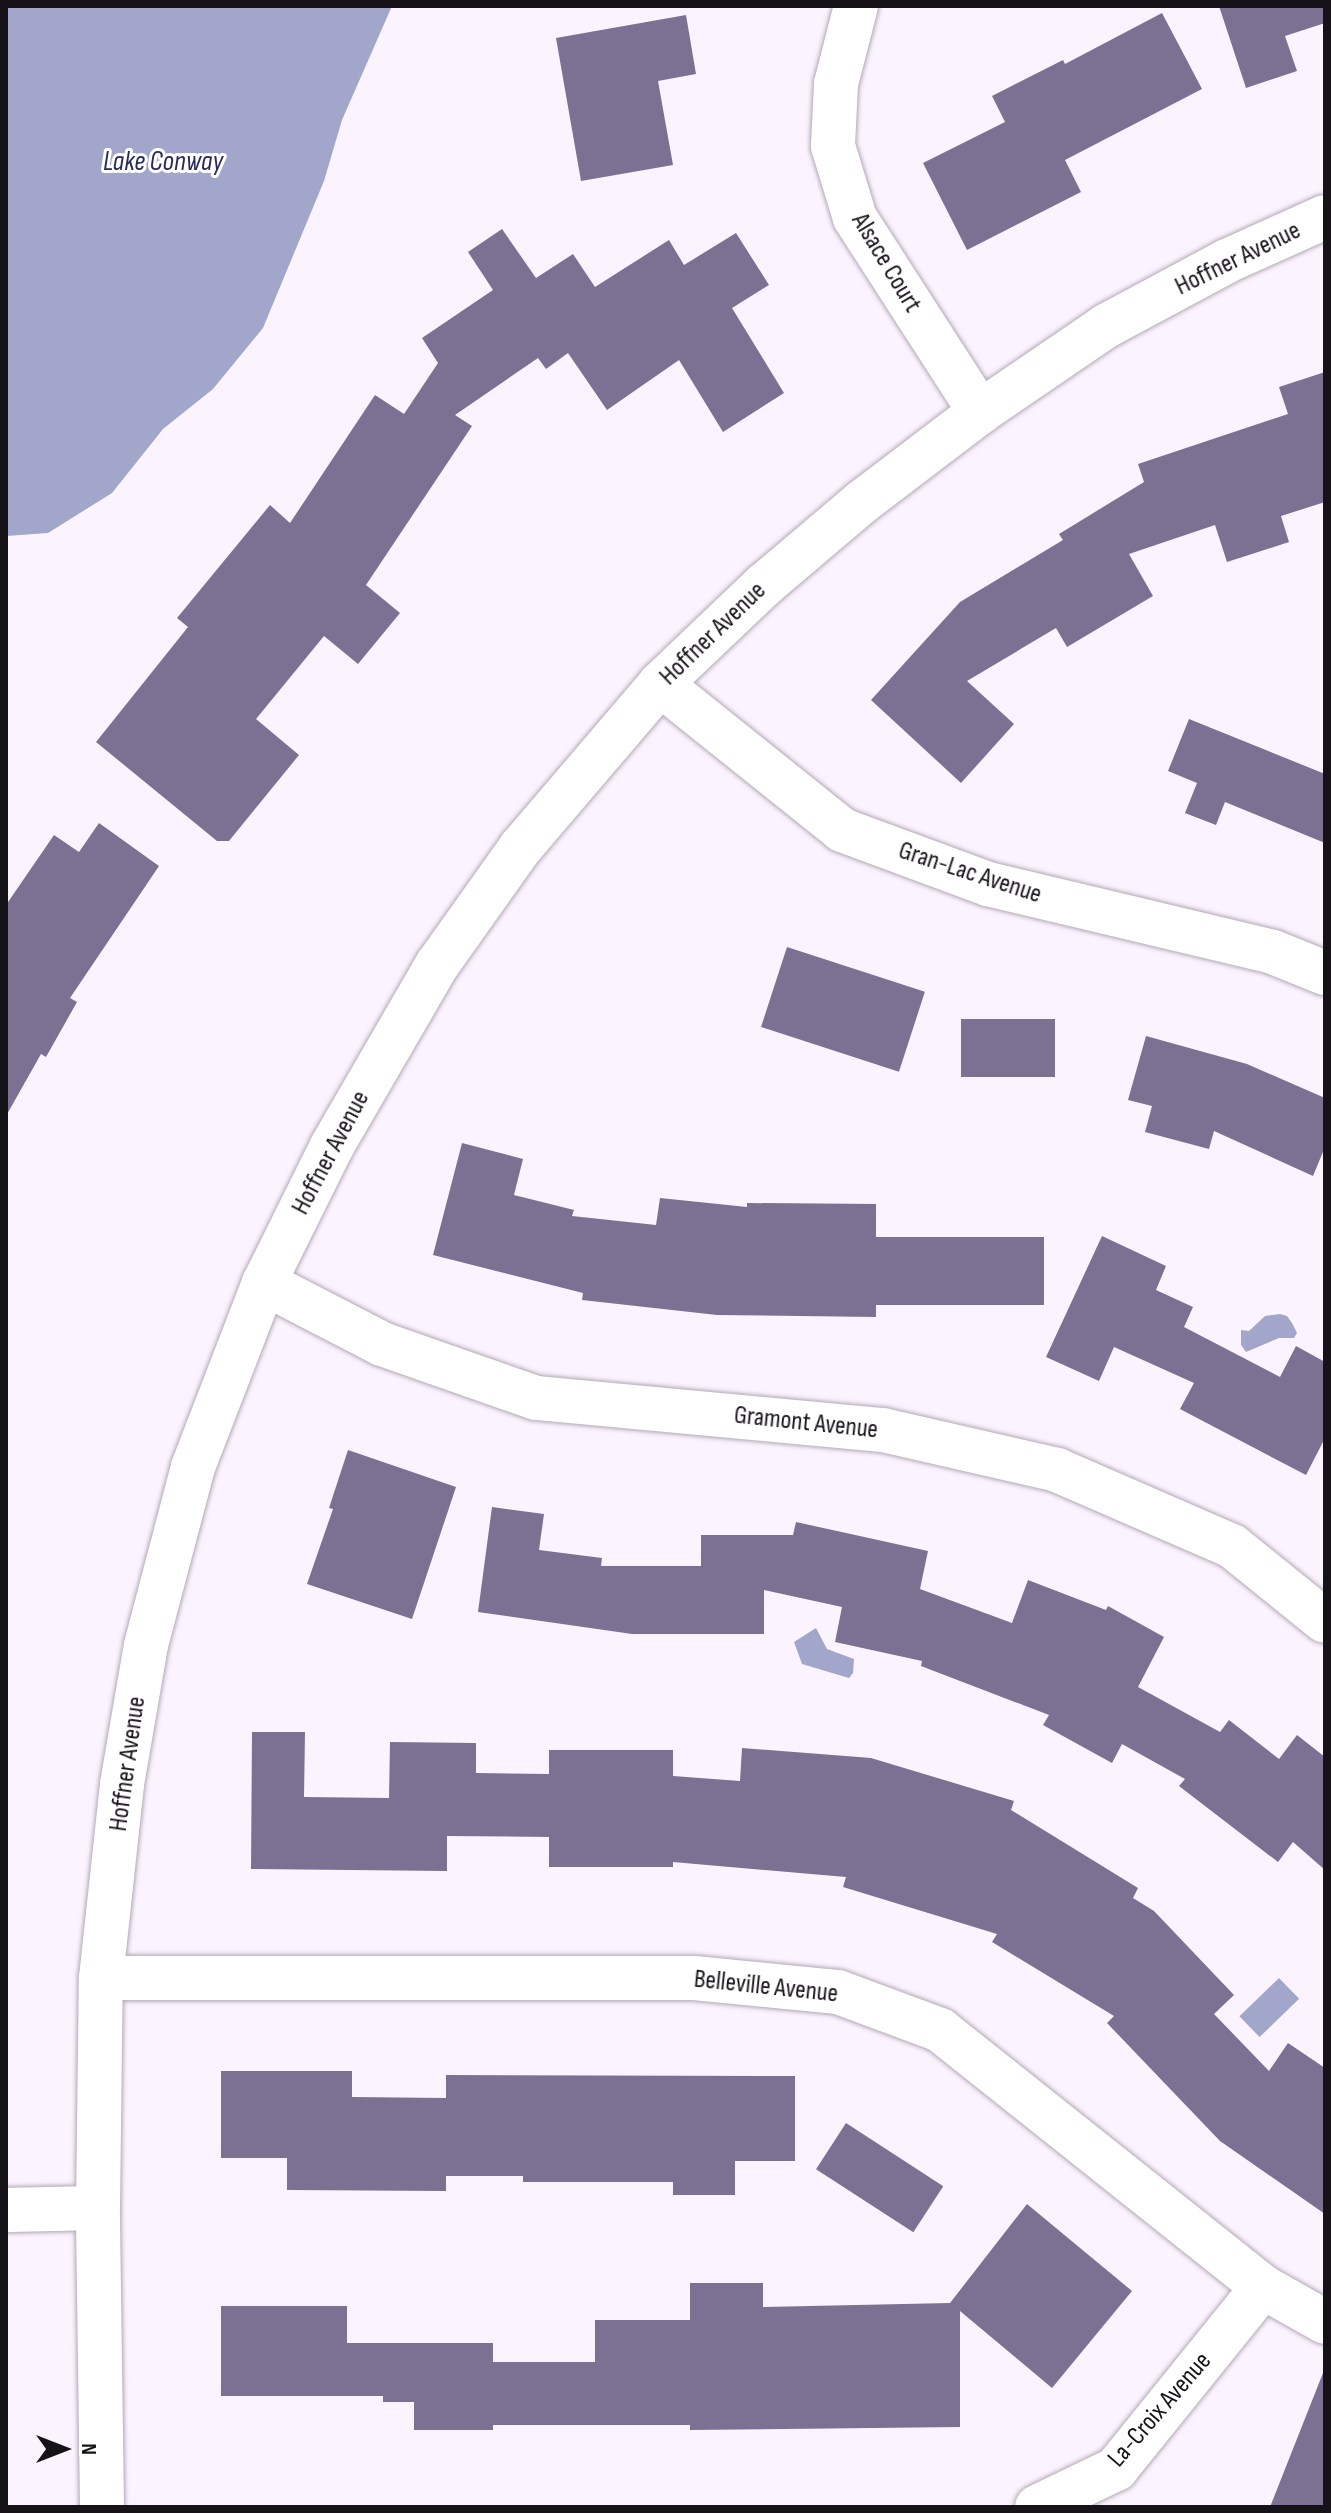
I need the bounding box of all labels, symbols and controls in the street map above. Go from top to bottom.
water label: Lake Conway [103,145,223,179]
street label: Alsace Court [844,208,928,318]
street label: Hoffner Avenue [1170,215,1306,303]
street label: Hoffner Avenue [653,576,773,692]
street label: Gran-Lac Avenue [895,835,1045,911]
street label: Hoffner Avenue [285,1086,377,1220]
street label: Gramont Avenue [733,1400,879,1446]
street label: Hoffner Avenue [103,1695,153,1833]
street label: Belleville Avenue [692,1964,840,2010]
street label: La-Croix Avenue [1102,2346,1218,2474]
north arrow [24,2409,104,2489]
text: N [75,2443,102,2455]

